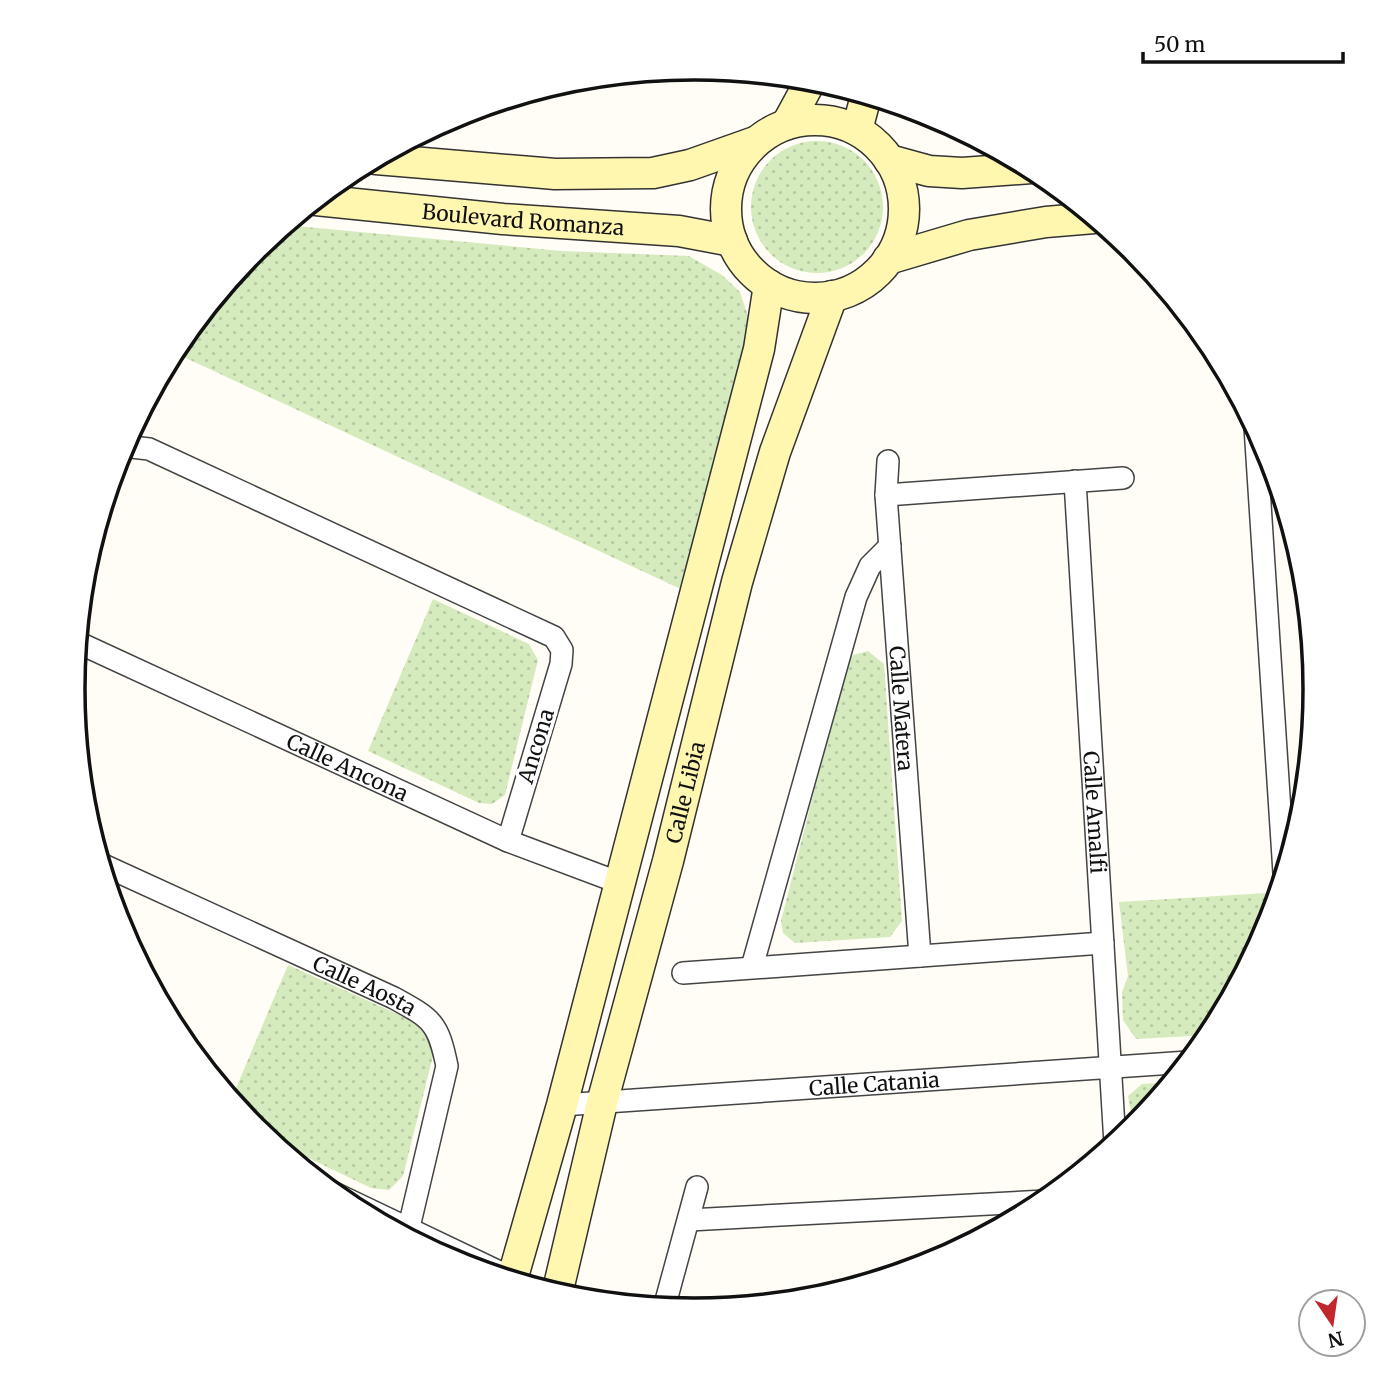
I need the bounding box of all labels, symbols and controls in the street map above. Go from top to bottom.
scale bar [1143,21,1342,65]
text: 50 m [1154,31,1205,58]
street label: Boulevard Romanza [421,197,625,241]
street label: Calle Matera [884,645,920,772]
street label: Ancona [512,705,560,788]
street label: Calle Ancona [282,727,413,807]
street label: Calle Libia [659,738,711,846]
street label: Calle Amalfi [1078,750,1112,875]
street label: Calle Aosta [309,949,421,1021]
street label: Calle Catania [808,1066,940,1101]
north arrow [1297,1288,1367,1358]
text: N [1326,1326,1346,1353]

